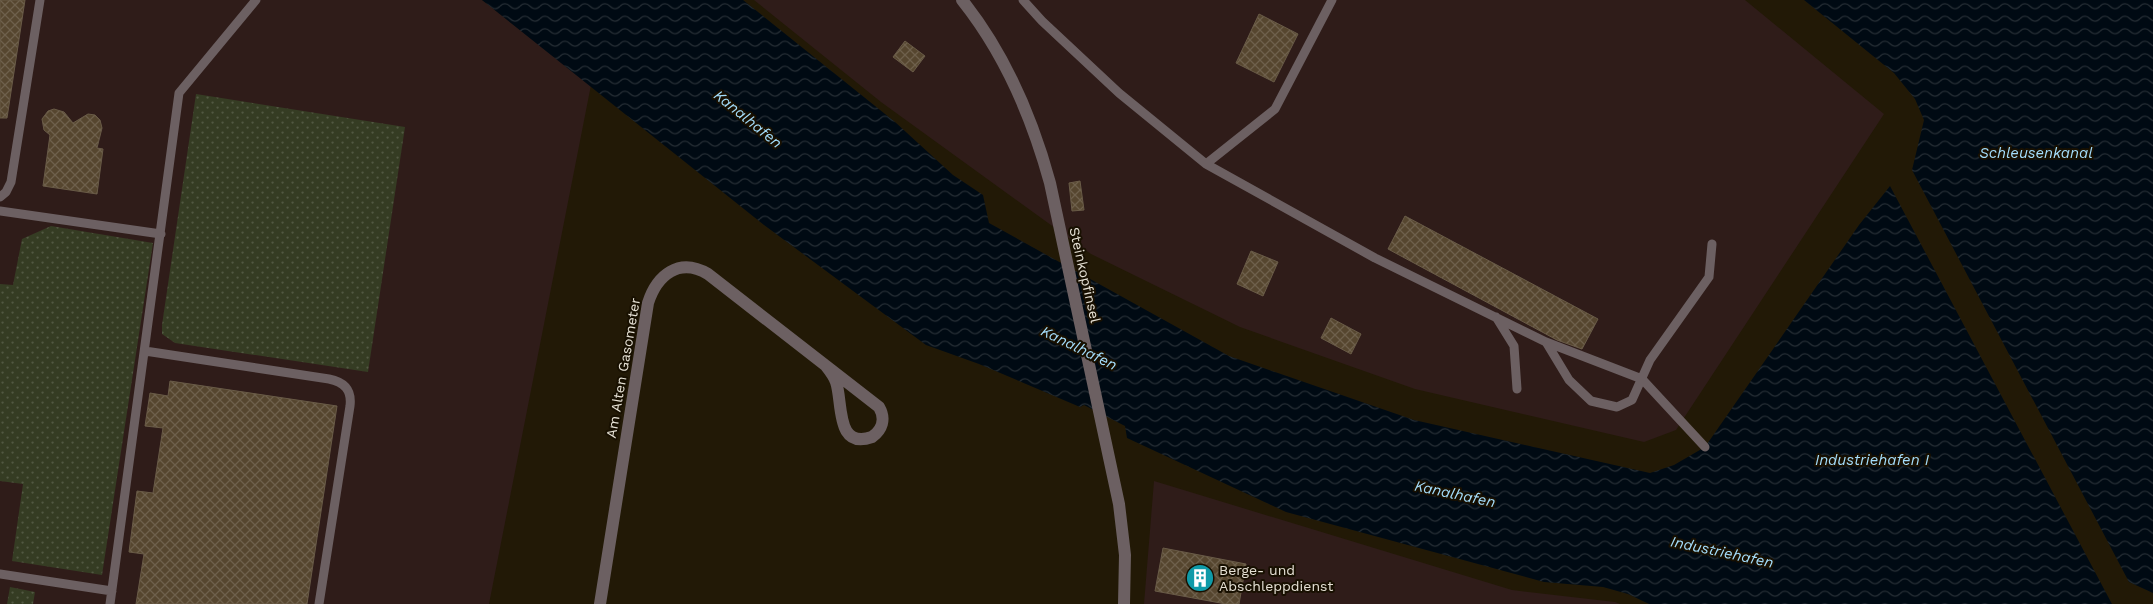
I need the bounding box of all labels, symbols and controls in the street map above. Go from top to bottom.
water label: Kanalhafen [710,86,786,152]
water label: Schleusenkanal [1979,144,2093,162]
street label: Steinkopfinsel [1066,226,1104,325]
street label: Am Alten Gasometer [603,296,643,439]
water label: Kanalhafen [1038,322,1120,374]
water label: Industriehafen I [1815,451,1930,469]
water label: Kanalhafen [1413,477,1497,511]
water label: Industriehafen [1669,532,1775,572]
place label: Berge- und Abschleppdienst [1219,562,1333,594]
building icon: Berge- und Abschleppdienst [1185,563,1215,593]

